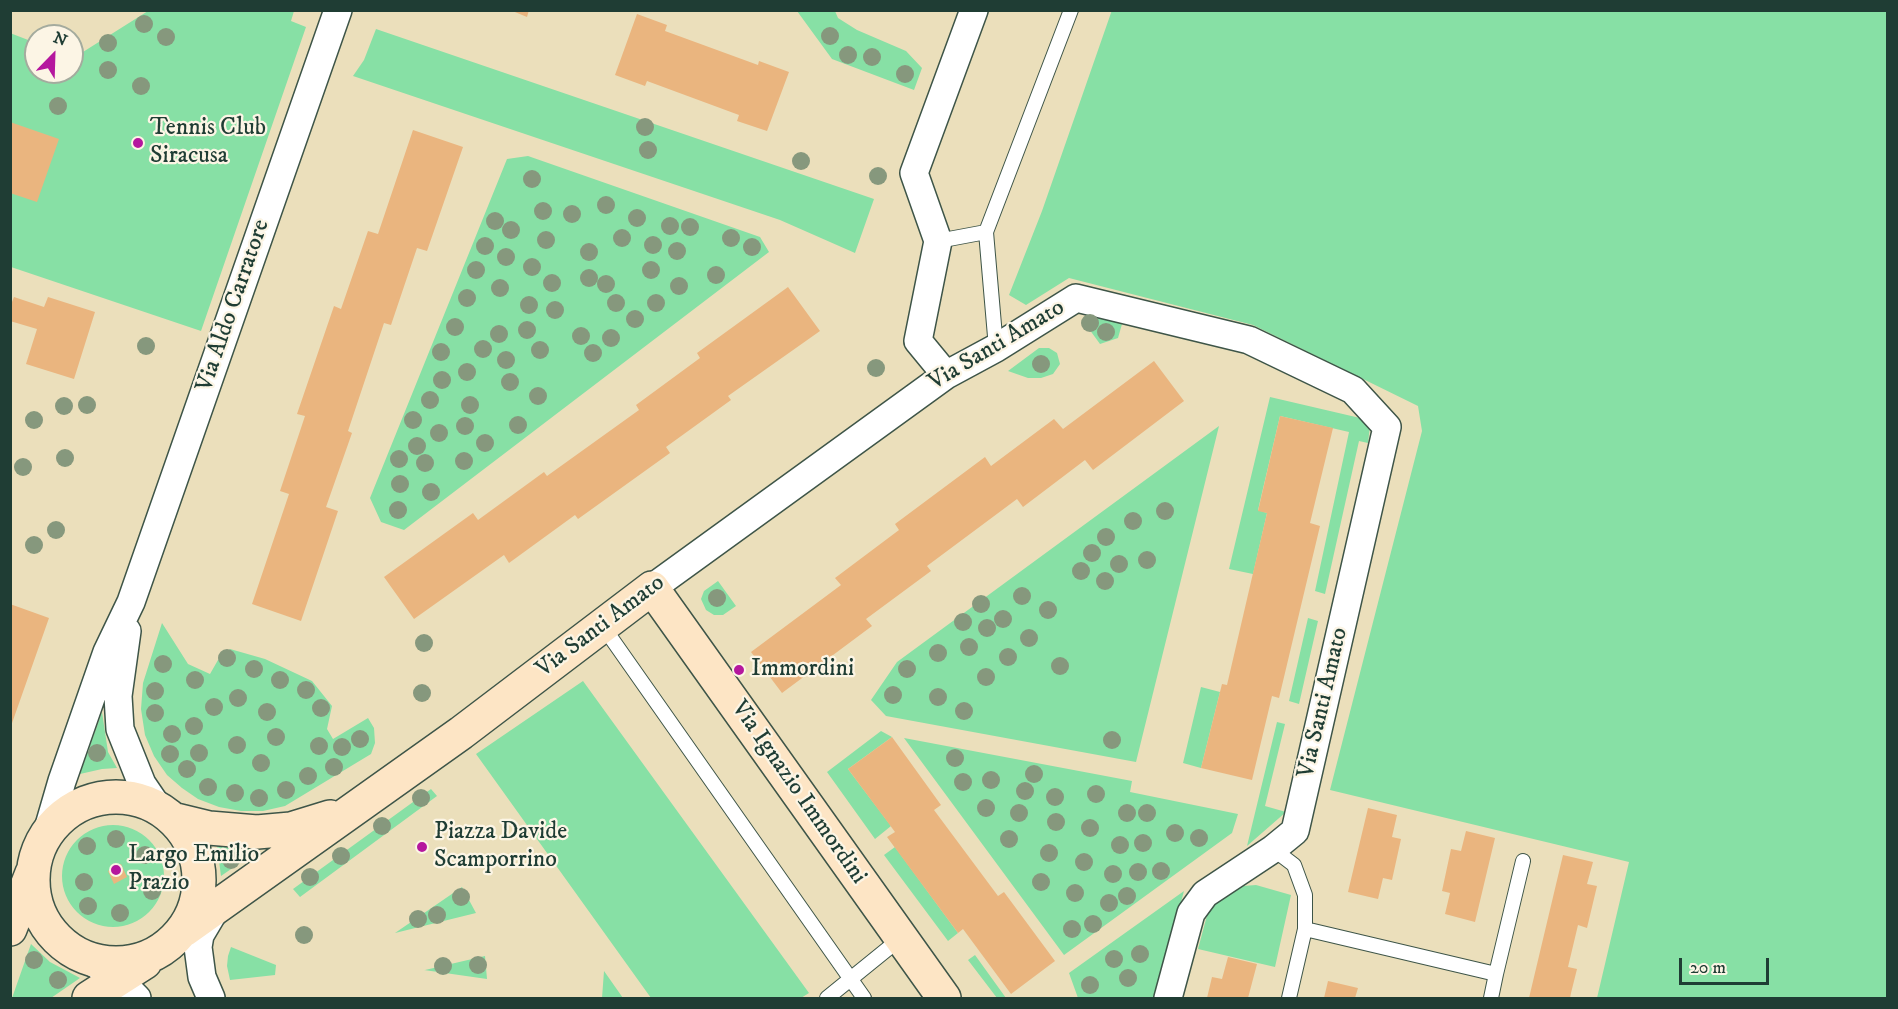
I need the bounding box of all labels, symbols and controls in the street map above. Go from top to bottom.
north arrow [24,24,84,84]
text: N [50,27,70,51]
place label: Tennis Club Siracusa [150,115,266,171]
marker: Tennis Club Siracusa [131,136,145,150]
street label: Via Aldo Carratore [191,216,277,396]
street label: Via Santi Amato [924,294,1070,398]
street label: Via Santi Amato [531,569,671,685]
street label: Via Santi Amato [1293,625,1355,781]
place label: Immordini [751,656,854,684]
marker: Immordini [732,663,746,677]
street label: Via Ignazio Immordini [724,696,872,890]
place label: Piazza Davide Scamporrino [434,819,567,875]
marker: Piazza Davide Scamporrino [415,840,429,854]
place label: Largo Emilio Prazio [128,842,259,898]
marker: Largo Emilio Prazio [109,863,123,877]
scale bar [1682,946,1772,984]
text: 20 m [1690,957,1726,979]

